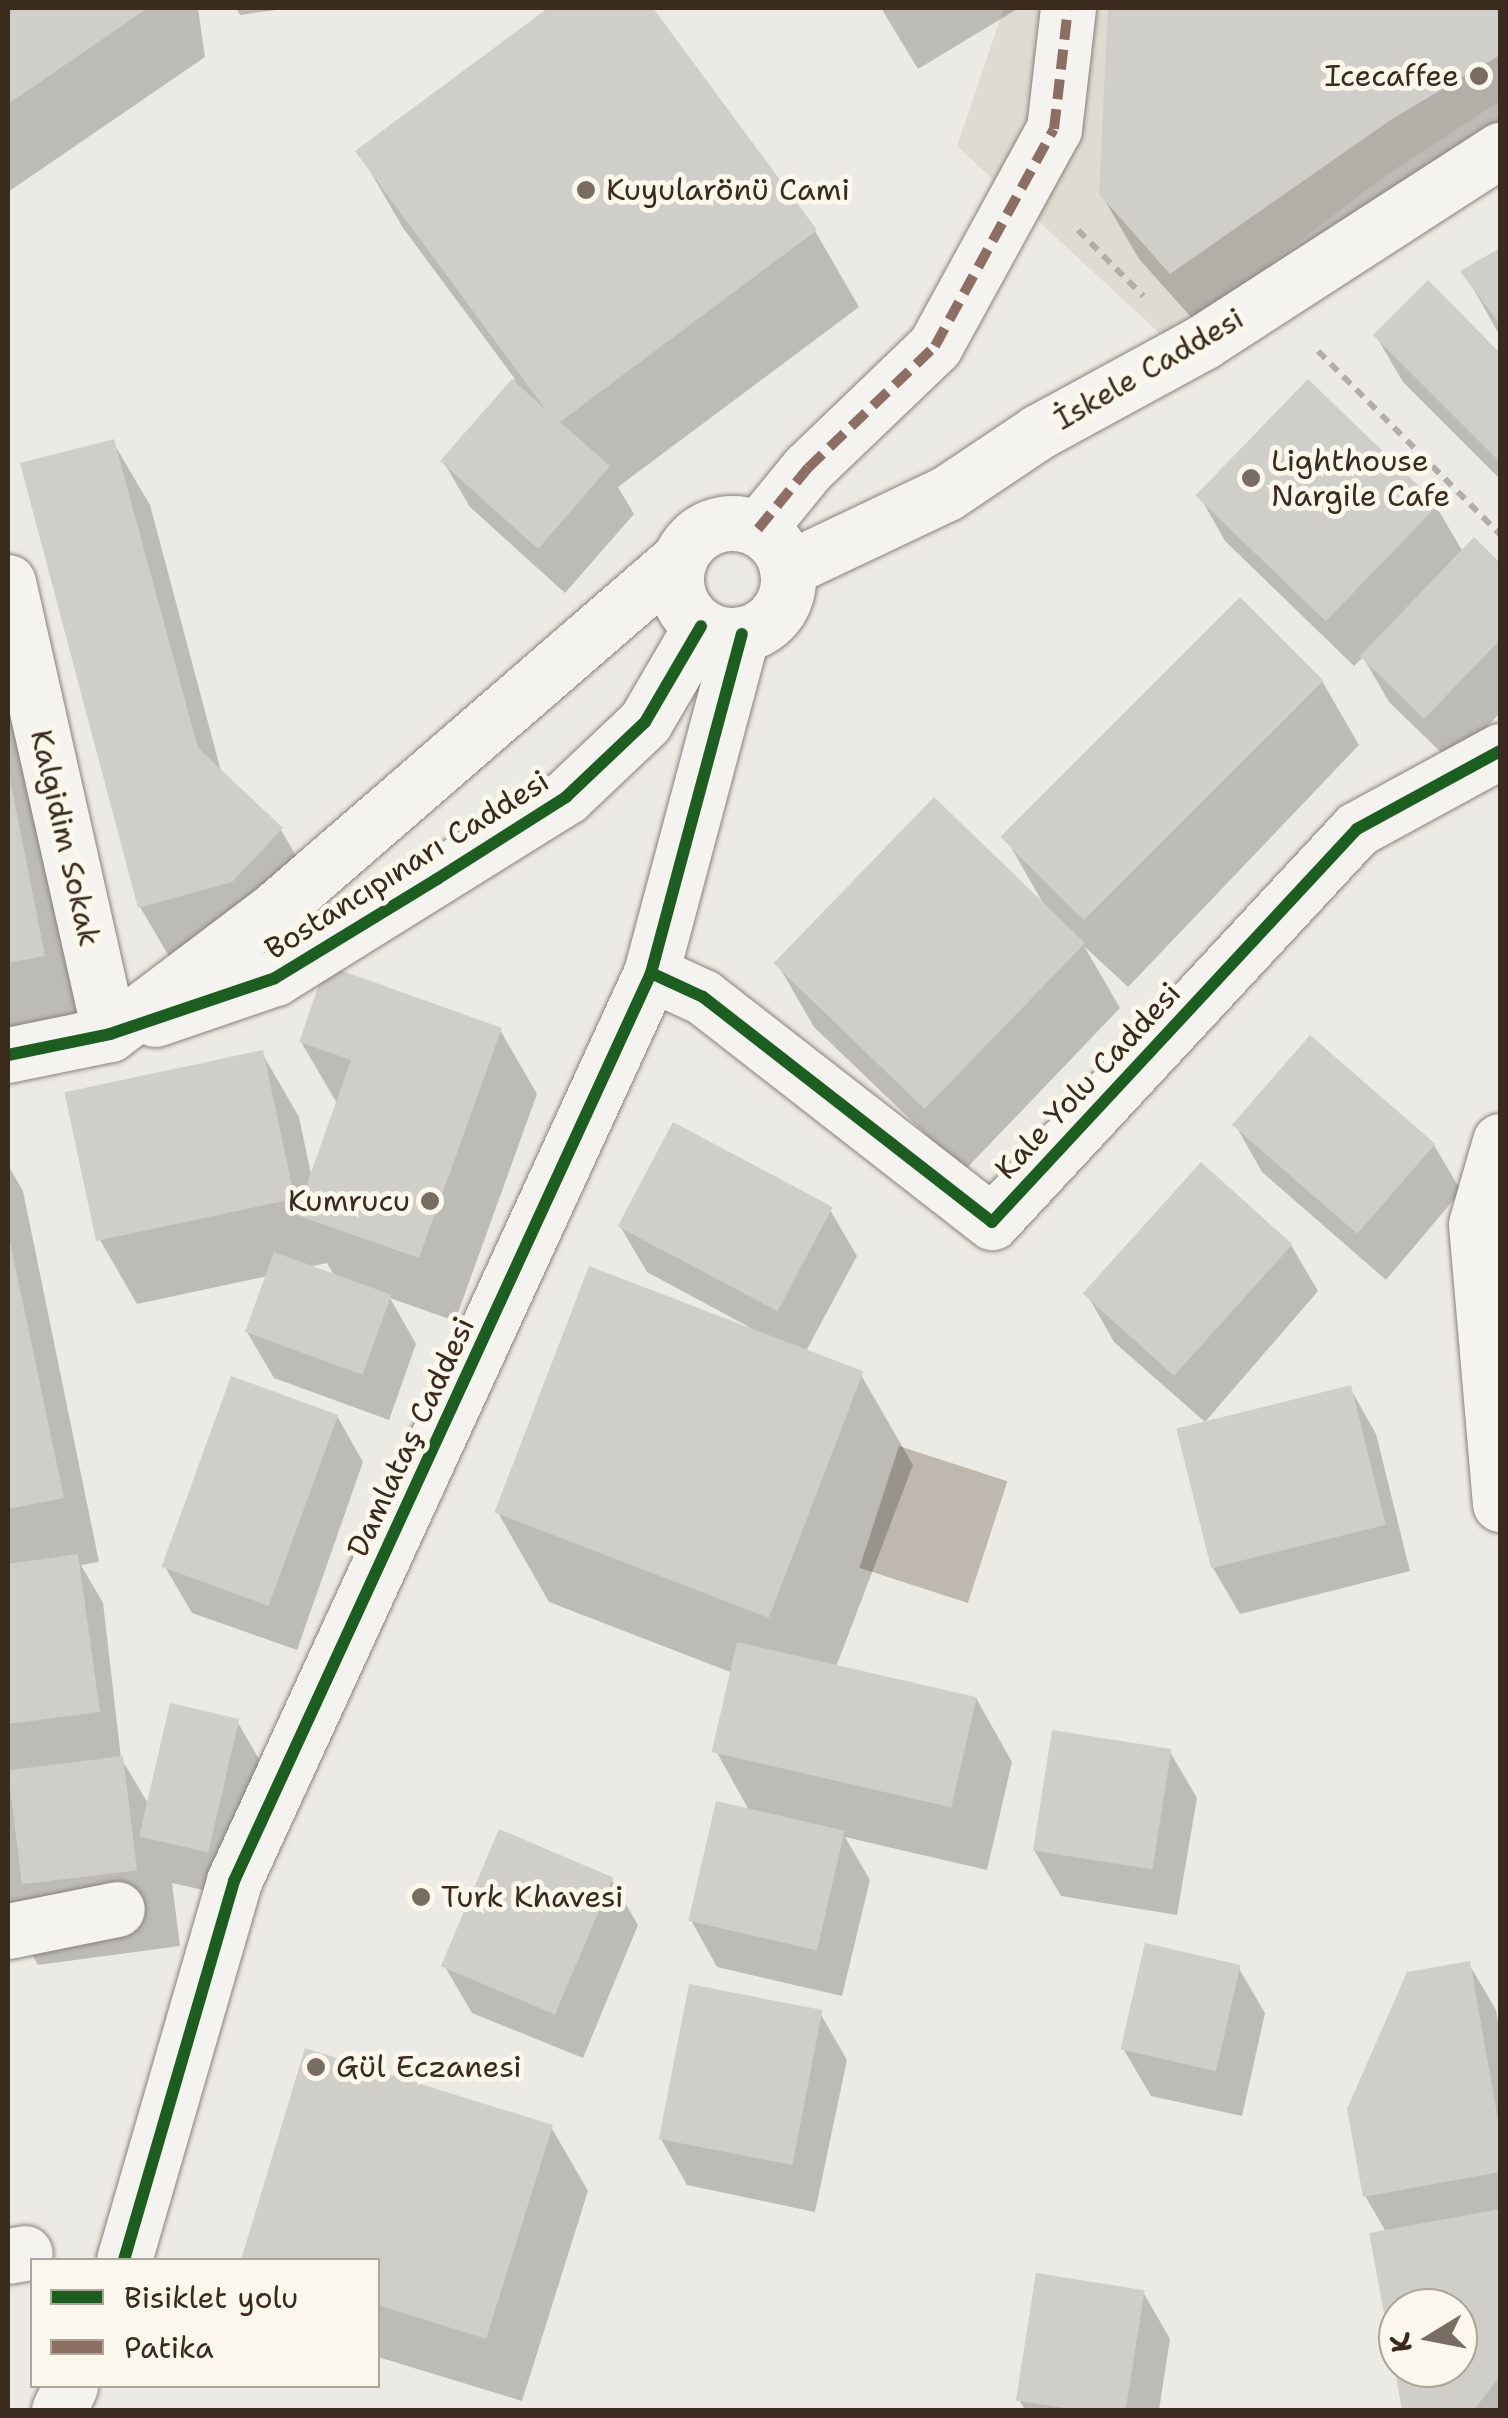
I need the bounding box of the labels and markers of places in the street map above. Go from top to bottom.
place label: Icecaffee [1324,58,1459,94]
marker: Icecaffee [1468,65,1490,87]
place label: Kuyularönü Cami [606,172,850,208]
marker: Kuyularönü Cami [575,179,597,201]
place label: Lighthouse Nargile Cafe [1271,443,1450,514]
marker: Lighthouse Nargile Cafe [1240,467,1262,489]
place label: Kumrucu [288,1183,410,1219]
marker: Kumrucu [419,1190,441,1212]
place label: Turk Khavesi [441,1879,623,1915]
marker: Turk Khavesi [410,1886,432,1908]
place label: Gül Eczanesi [336,2049,522,2085]
marker: Gül Eczanesi [305,2056,327,2078]

